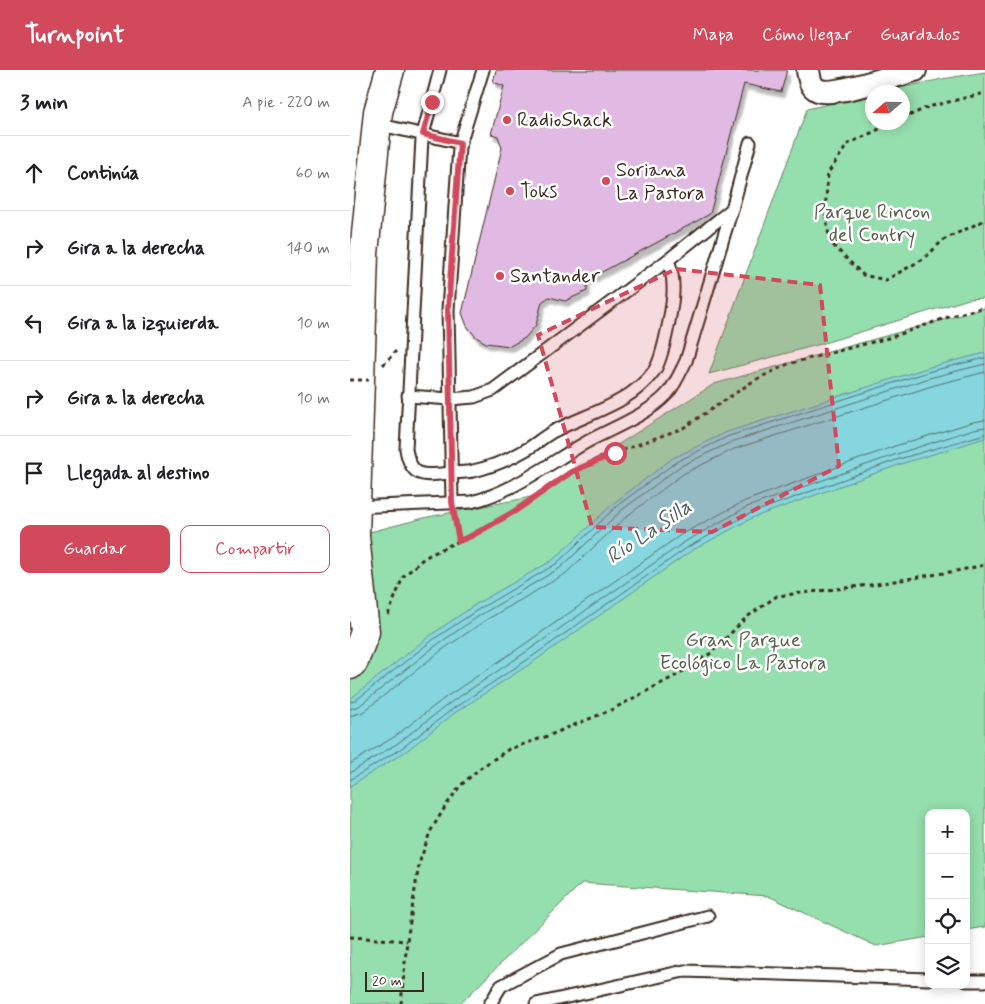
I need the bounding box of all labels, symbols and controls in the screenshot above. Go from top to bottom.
text: Turnpoint [25,20,125,51]
text: Mapa [693,23,734,47]
text: Cómo llegar [762,23,852,47]
text: Guardados [880,23,960,47]
north arrow [865,85,910,130]
text: 3 min [20,89,68,117]
route end [421,91,444,114]
text: A pie · 220 m [242,92,330,113]
place label: RadioShack [517,107,612,134]
marker: RadioShack [501,114,513,126]
place label: Soriana La Pastora [616,157,705,207]
icon: ahead [20,159,48,187]
text: Continúa [67,161,139,186]
text: 60 m [296,163,330,184]
marker: Soriana La Pastora [600,175,612,187]
place label: Toks [520,178,557,205]
marker: Toks [504,185,516,197]
park label: Parque Rincon del Contry [814,199,930,249]
icon: right [20,234,48,262]
text: Gira a la derecha [67,236,205,261]
text: 140 m [286,238,330,259]
place label: Santander [510,263,601,290]
marker: Santander [494,270,506,282]
icon: left [20,309,48,337]
text: Gira a la izquierda [67,311,218,336]
text: 10 m [297,313,330,334]
icon: right [20,384,48,412]
text: Gira a la derecha [67,386,205,411]
text: 10 m [297,388,330,409]
route start [604,442,627,465]
icon: arrive [20,459,48,487]
text: Llegada al destino [67,461,209,486]
water label: Río La Silla [601,493,697,571]
button: Guardar [20,525,170,573]
button: Compartir [180,525,330,573]
park label: Gran Parque Ecológico La Pastora [659,627,827,677]
map controls [925,809,970,989]
button: + [925,809,970,854]
button: − [925,854,970,899]
button: locate [925,899,970,944]
button: layers [925,944,970,989]
scale bar [365,969,424,992]
text: 20 m [372,972,402,990]

